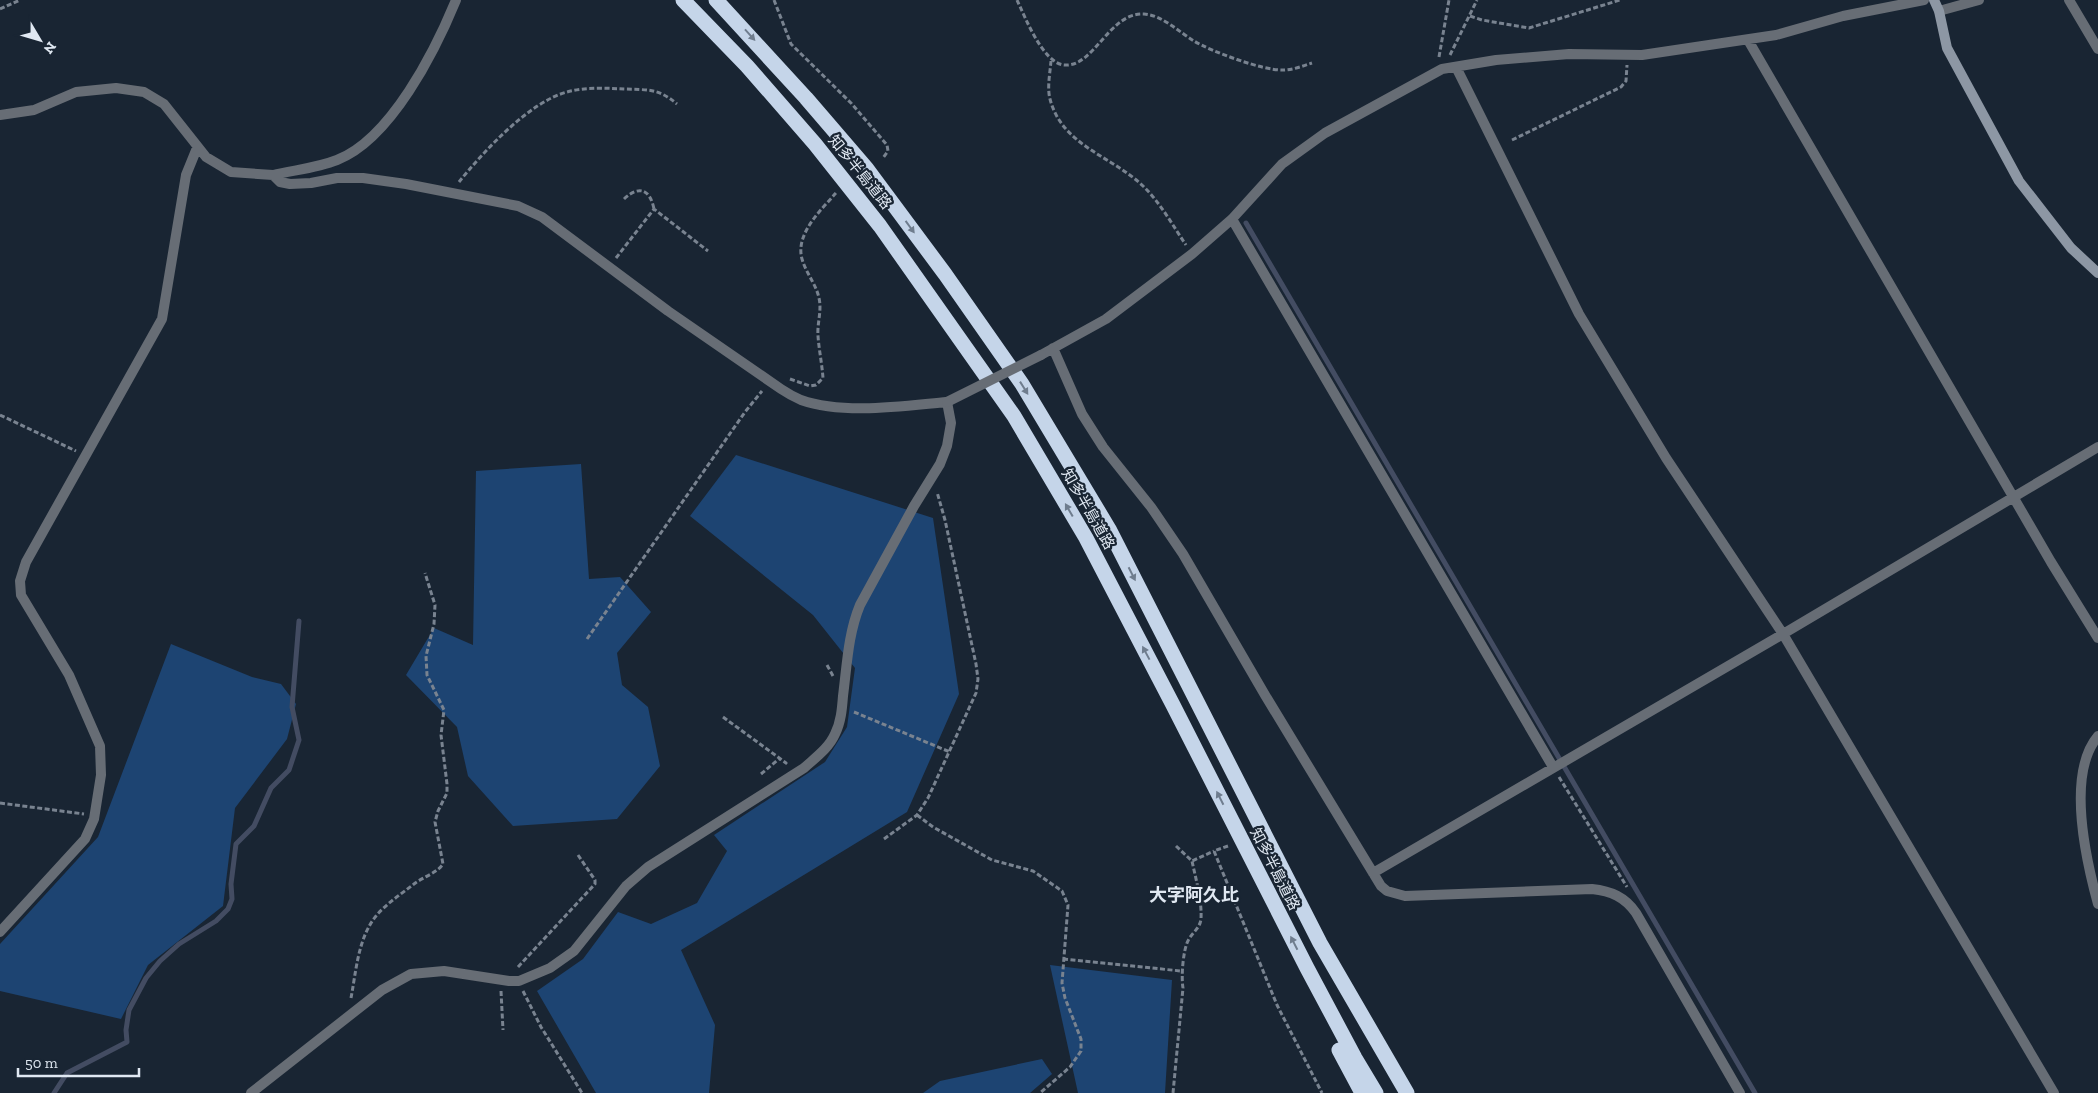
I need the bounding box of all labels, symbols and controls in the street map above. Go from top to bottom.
north arrow [15,15,65,65]
one-way arrow [744,29,755,42]
text: N [40,38,60,57]
street label: 知多半島道路 [825,131,895,213]
one-way arrow [905,220,915,234]
one-way arrow [1020,381,1029,394]
street label: 知多半島道路 [1058,466,1118,552]
one-way arrow [1065,504,1074,517]
one-way arrow [1128,567,1136,581]
one-way arrow [1142,646,1150,661]
one-way arrow [1216,791,1224,805]
street label: 知多半島道路 [1247,825,1303,913]
district label: 大字阿久比 [1149,884,1239,906]
one-way arrow [1290,936,1298,950]
scale bar [18,1046,139,1078]
text: 50 m [25,1054,58,1072]

